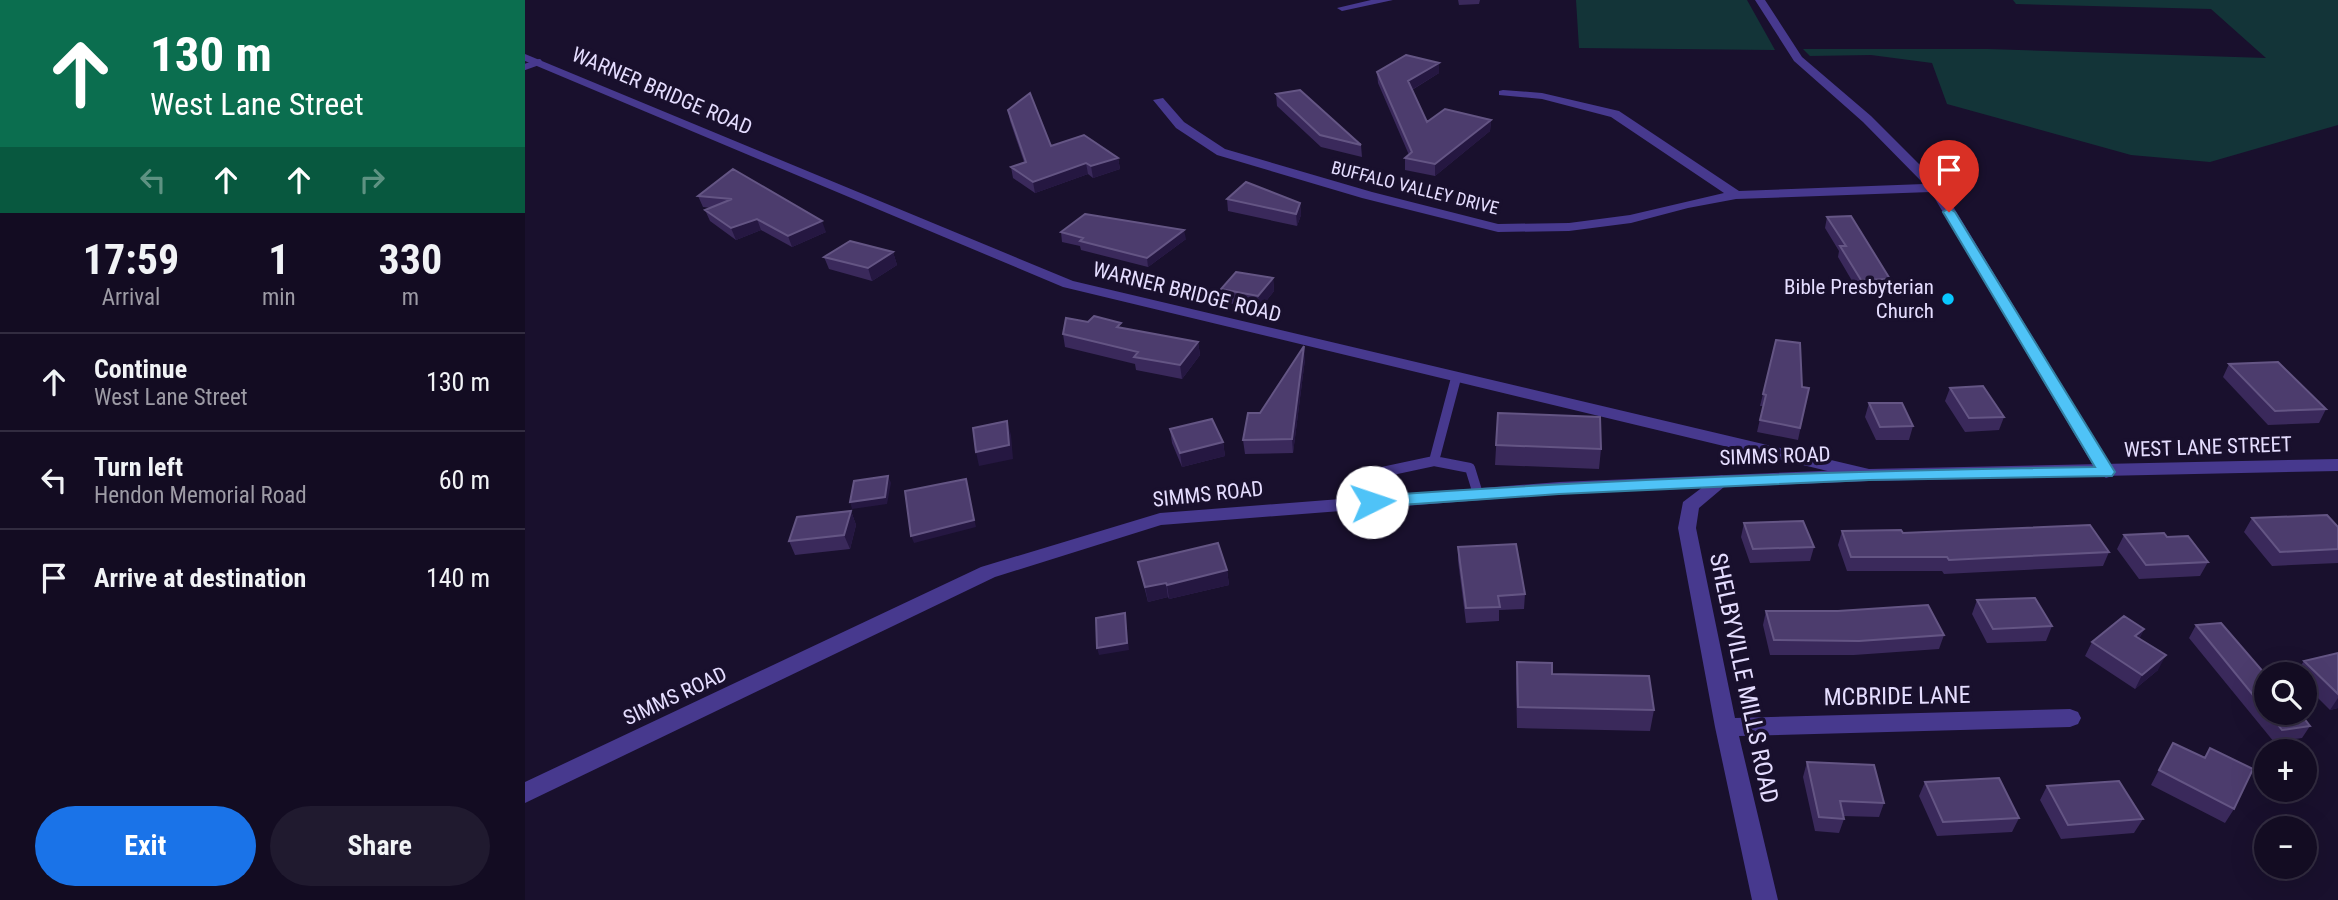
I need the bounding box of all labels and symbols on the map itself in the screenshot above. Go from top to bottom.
street label: WARNER BRIDGE ROAD [568,42,756,140]
pin [1919,140,1979,212]
street label: BUFFALO VALLEY DRIVE [1329,157,1501,219]
street label: WARNER BRIDGE ROAD [1090,257,1284,327]
place label: Bible Presbyterian Church [1784,275,1934,323]
marker: Bible Presbyterian Church [1940,291,1956,307]
street label: WEST LANE STREET [2124,432,2293,462]
street label: SIMMS ROAD [1719,442,1831,470]
position arrow [1335,465,1409,539]
street label: SIMMS ROAD [1151,476,1265,512]
street label: SHELBYVILLE MILLS ROAD [1704,550,1784,806]
street label: SIMMS ROAD [620,662,730,730]
street label: MCBRIDE LANE [1823,681,1971,711]

